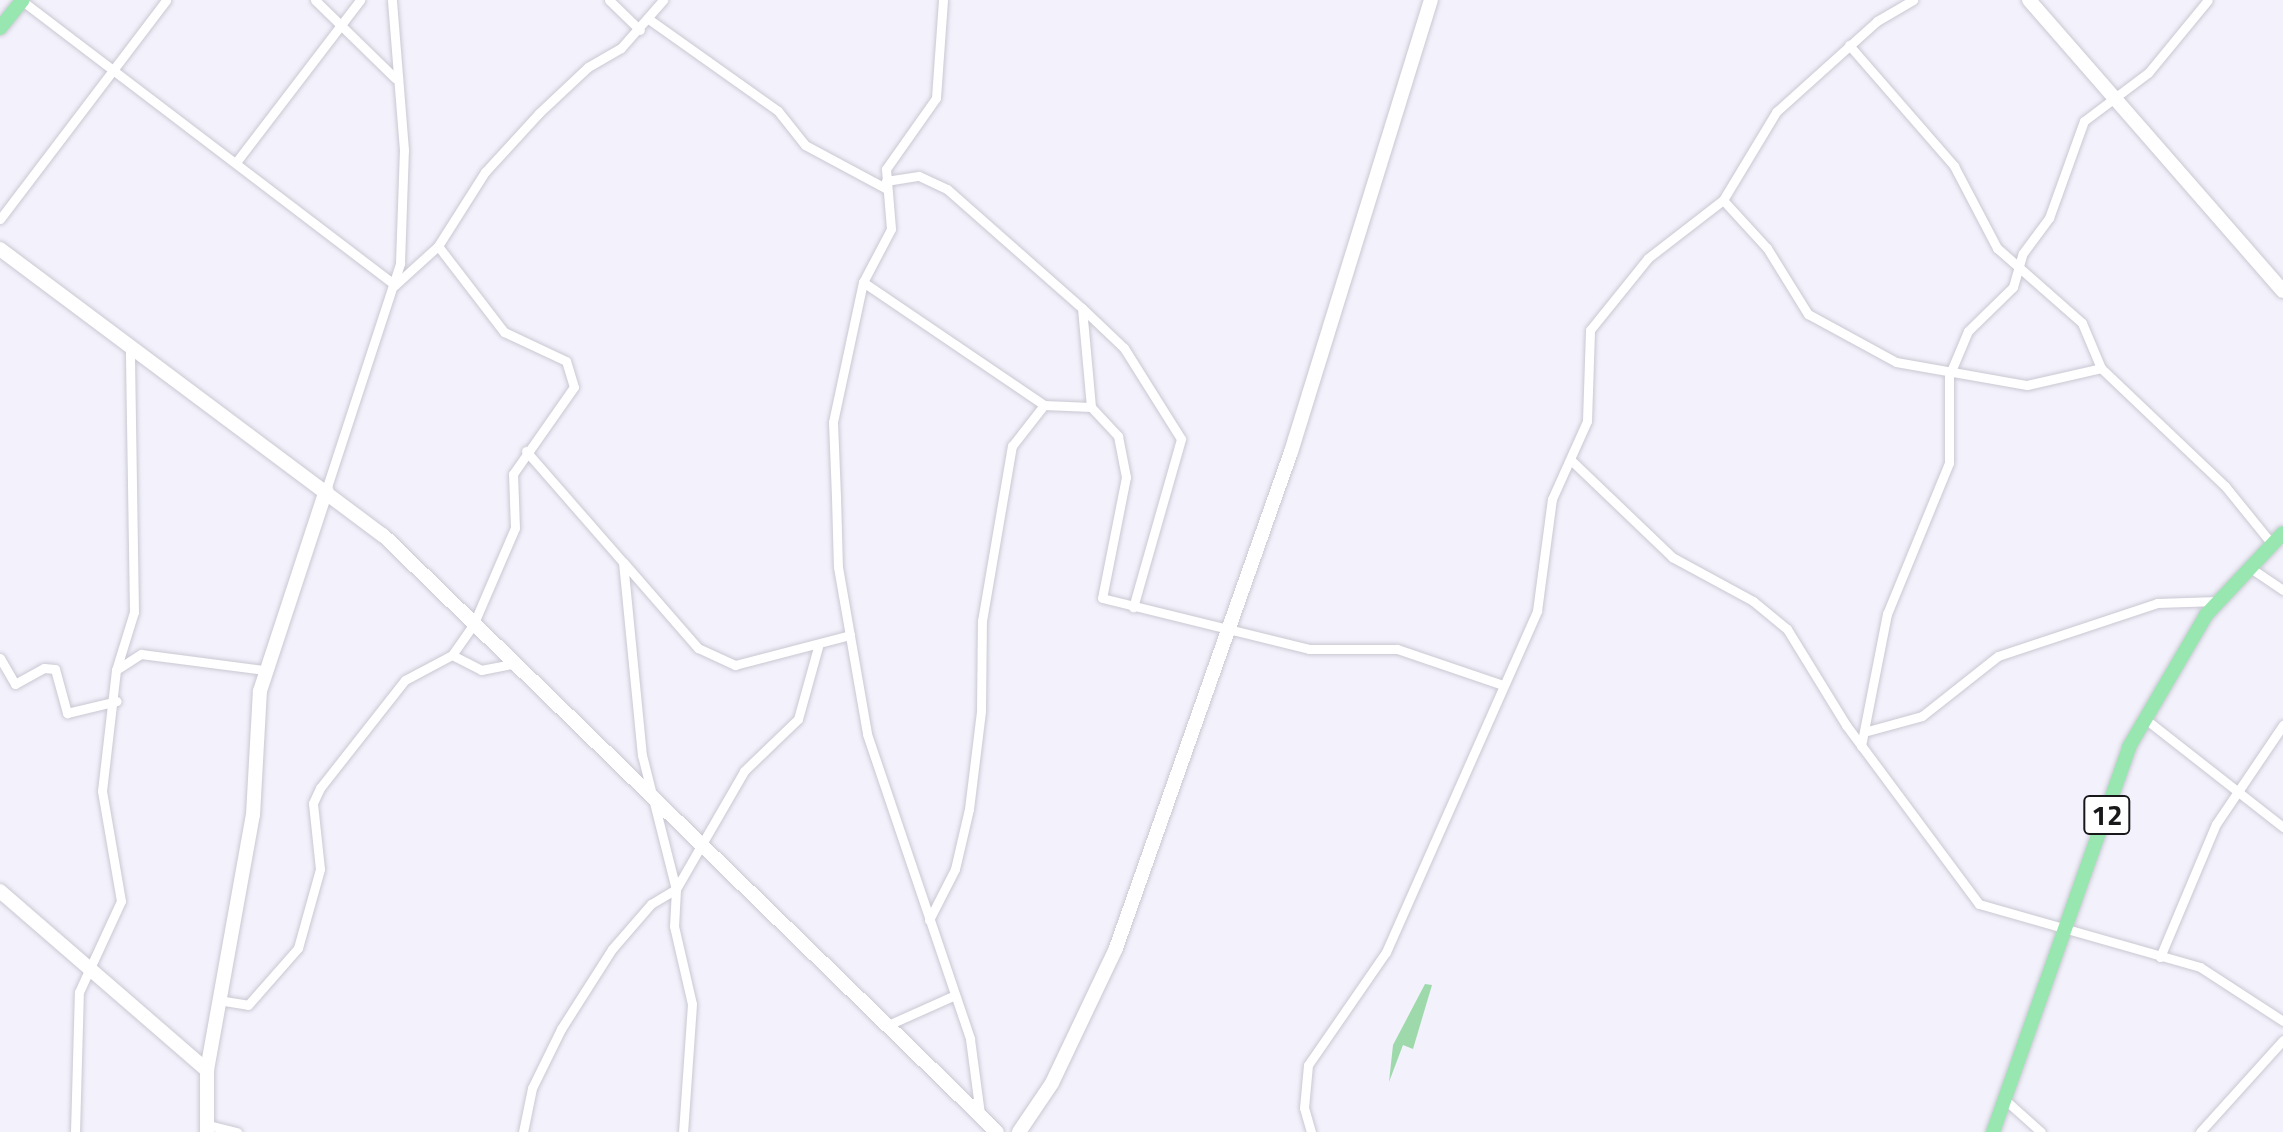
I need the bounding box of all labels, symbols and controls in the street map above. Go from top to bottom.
road number: 12 [2083,791,2131,839]

